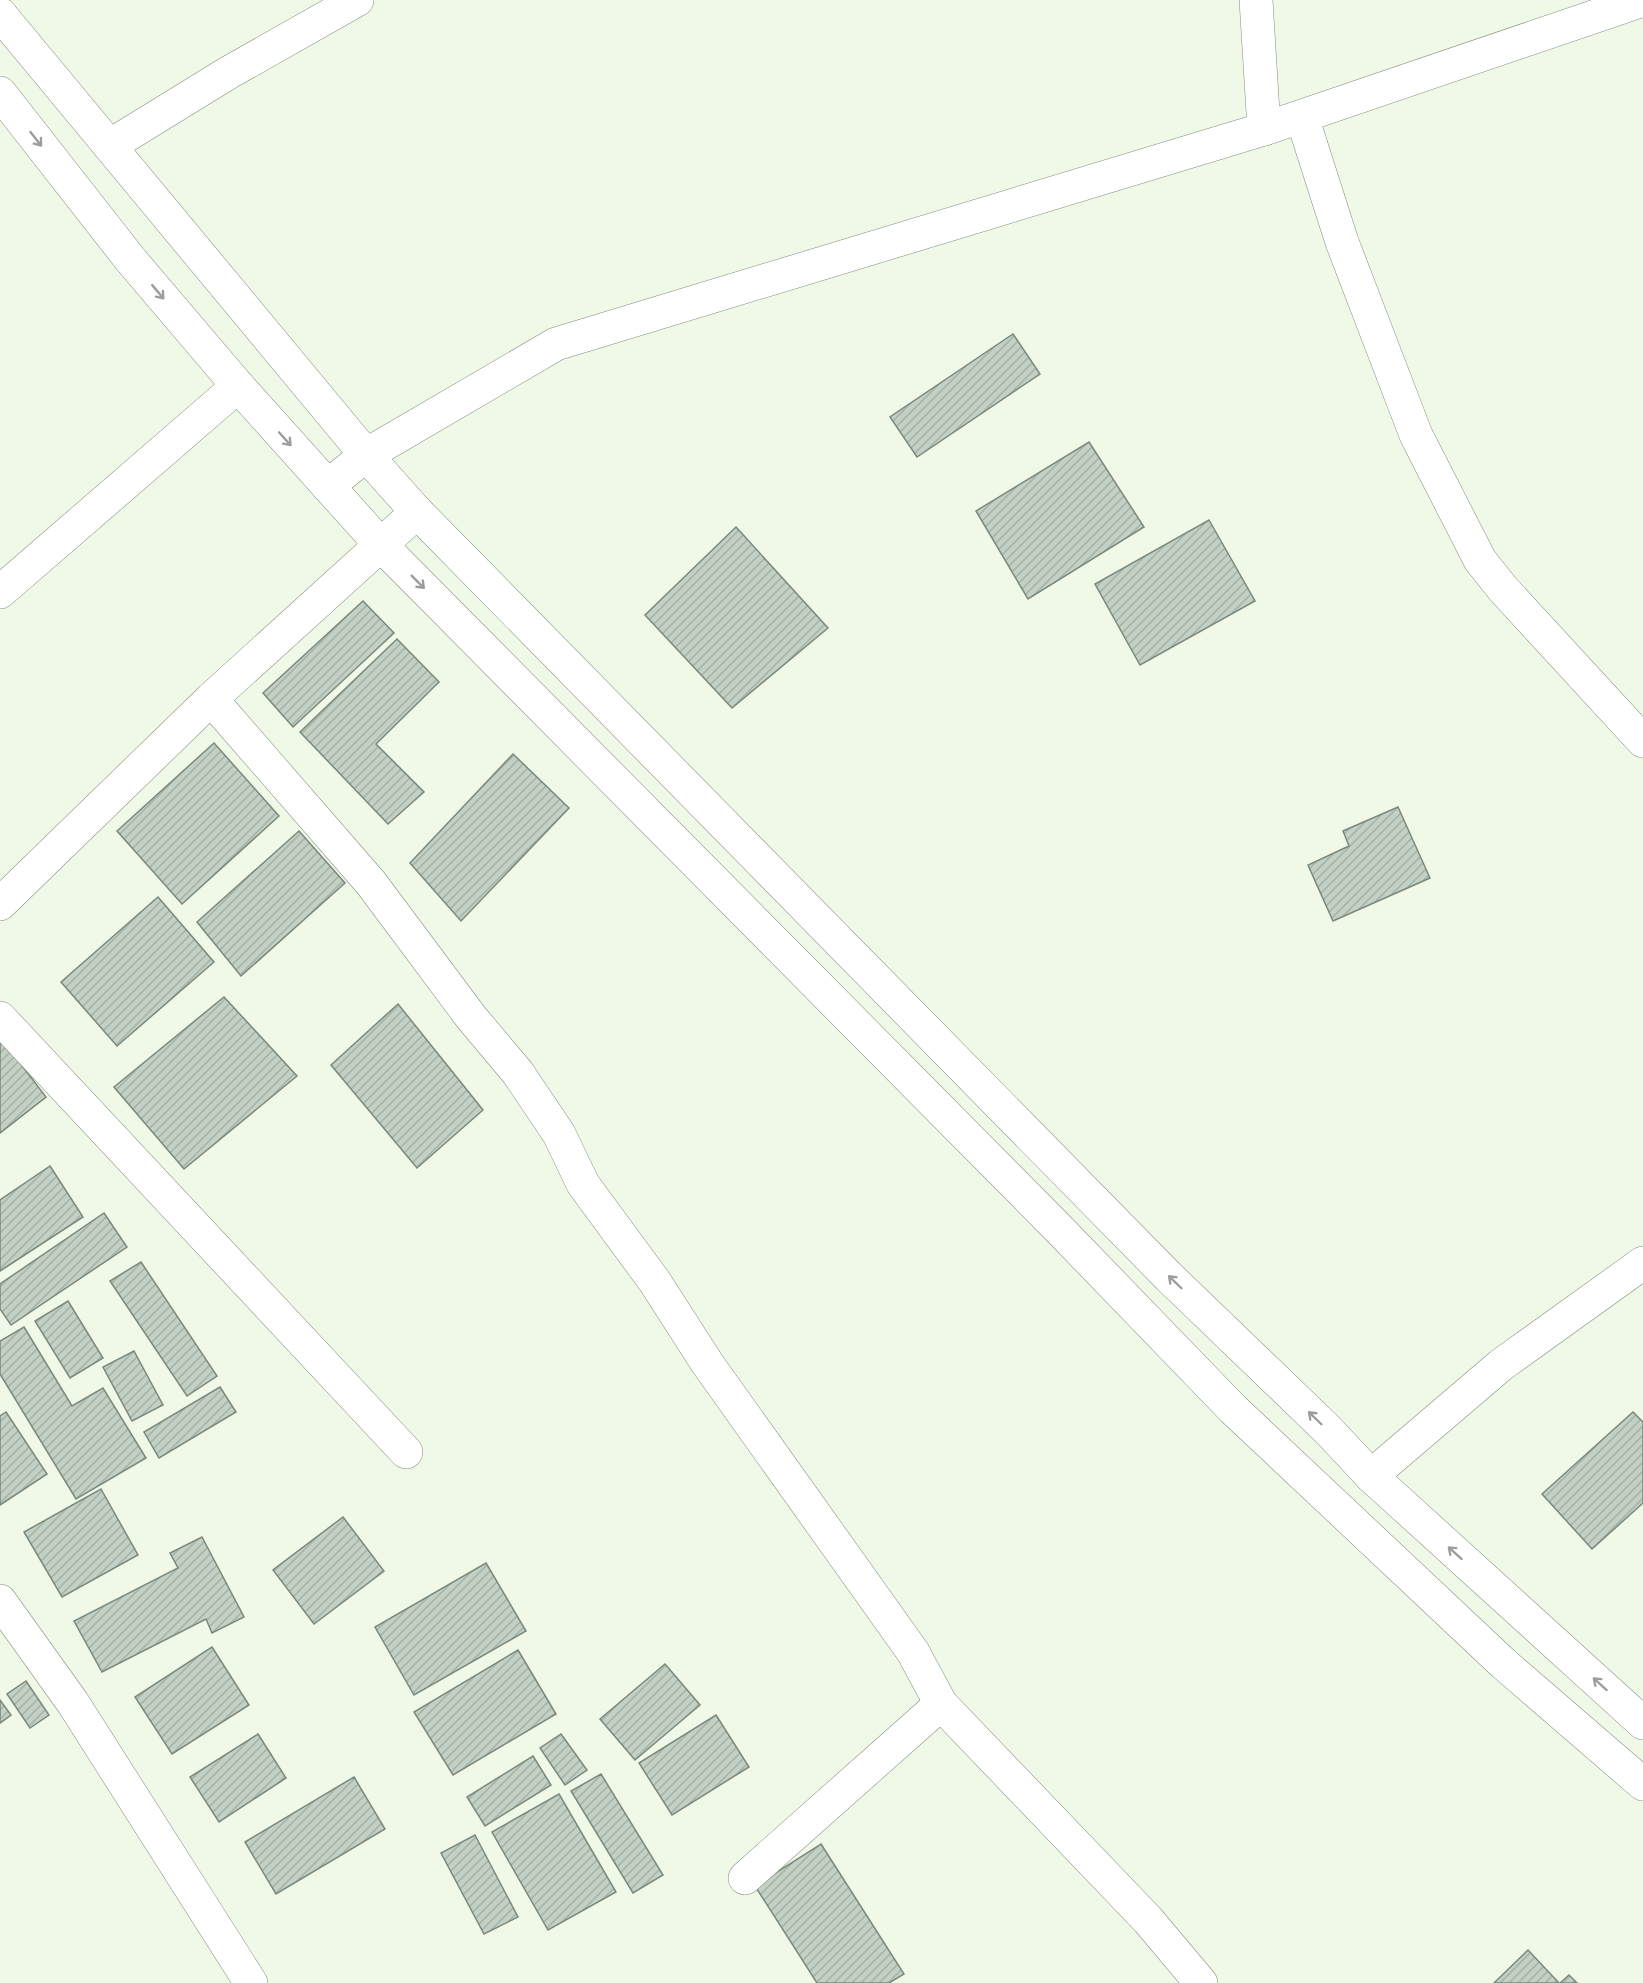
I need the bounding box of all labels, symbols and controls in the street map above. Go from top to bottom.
one-way arrow [30,131,43,147]
one-way arrow [151,283,164,299]
one-way arrow [278,431,293,446]
one-way arrow [410,574,425,589]
one-way arrow [1167,1275,1182,1289]
one-way arrow [1308,1410,1323,1425]
one-way arrow [1448,1546,1463,1560]
one-way arrow [1592,1677,1607,1691]

